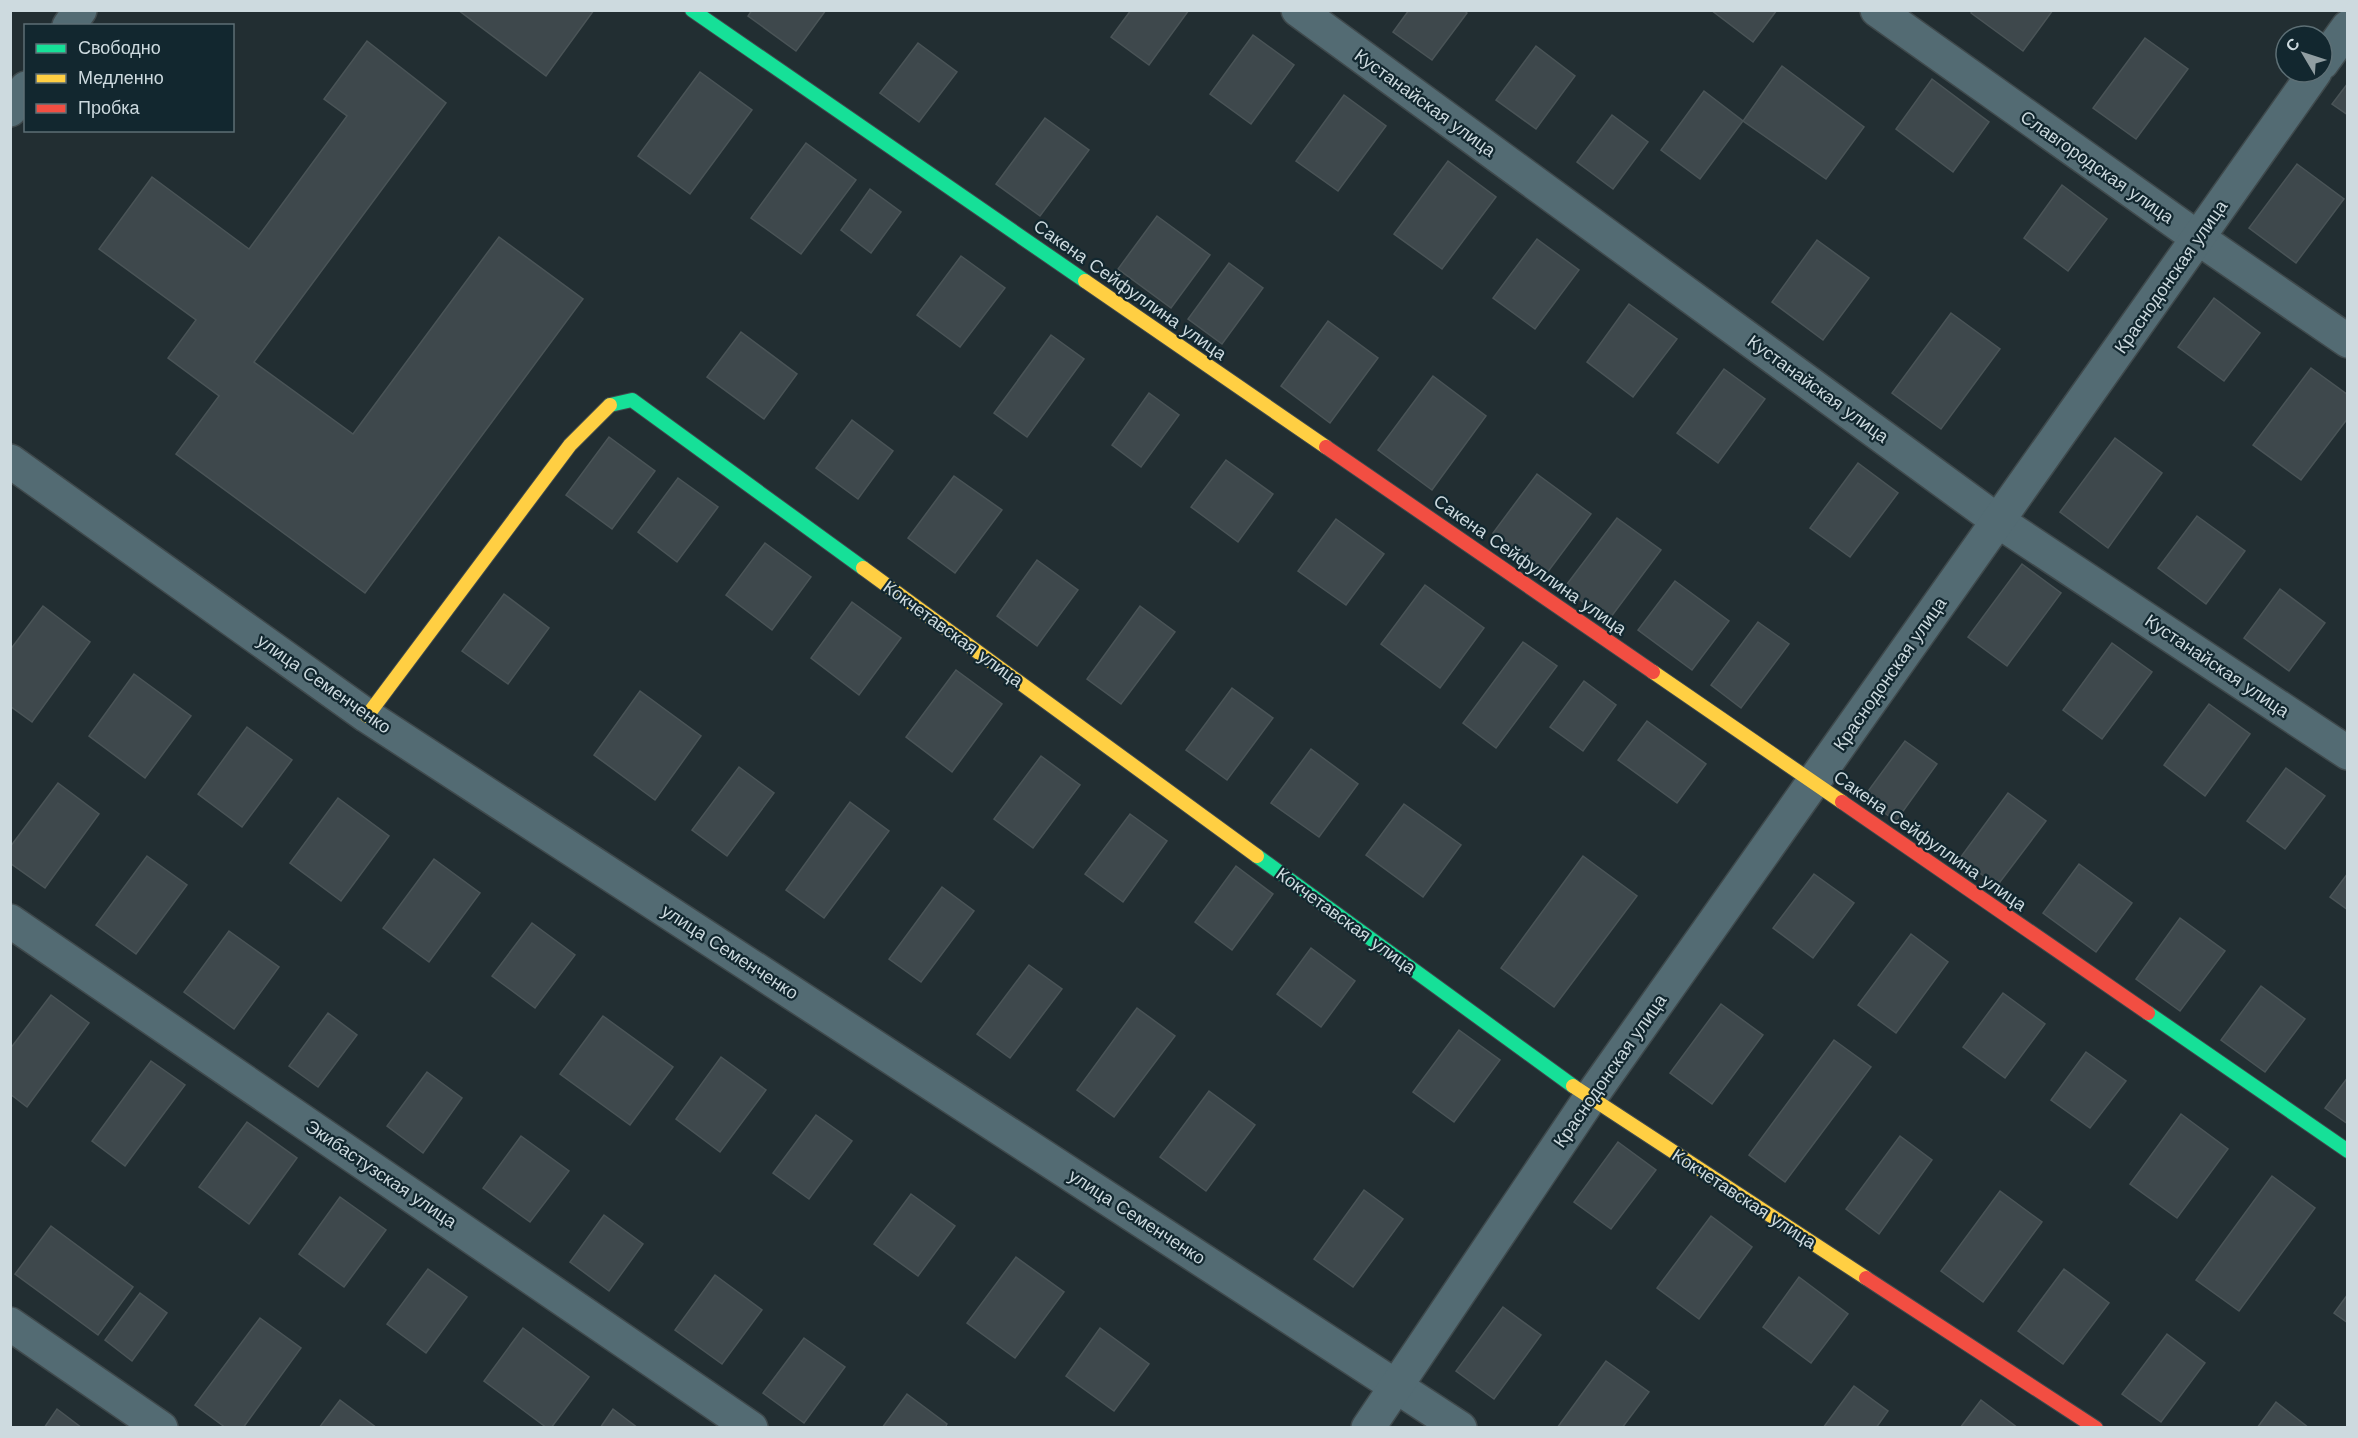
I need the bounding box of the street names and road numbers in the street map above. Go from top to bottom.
street label: Кустанайская улица [1351,44,1501,161]
street label: Славгородская улица [2017,106,2179,228]
street label: Краснодонская улица [2110,195,2232,357]
street label: Сакена Сейфуллина улица [1030,215,1231,365]
street label: Кустанайская улица [1744,330,1894,447]
street label: Сакена Сейфуллина улица [1430,490,1631,640]
street label: Кокчетавская улица [879,576,1028,692]
street label: Краснодонская улица [1829,592,1951,754]
street label: Кустанайская улица [2141,610,2294,722]
street label: улица Семенченко [253,630,395,738]
street label: Сакена Сейфуллина улица [1830,766,2031,916]
street label: Кокчетавская улица [1272,863,1421,979]
street label: улица Семенченко [658,900,802,1004]
street label: Краснодонская улица [1549,989,1671,1151]
street label: Экибастузская улица [302,1115,462,1233]
street label: Кокчетавская улица [1668,1144,1821,1253]
street label: улица Семенченко [1065,1165,1209,1269]

